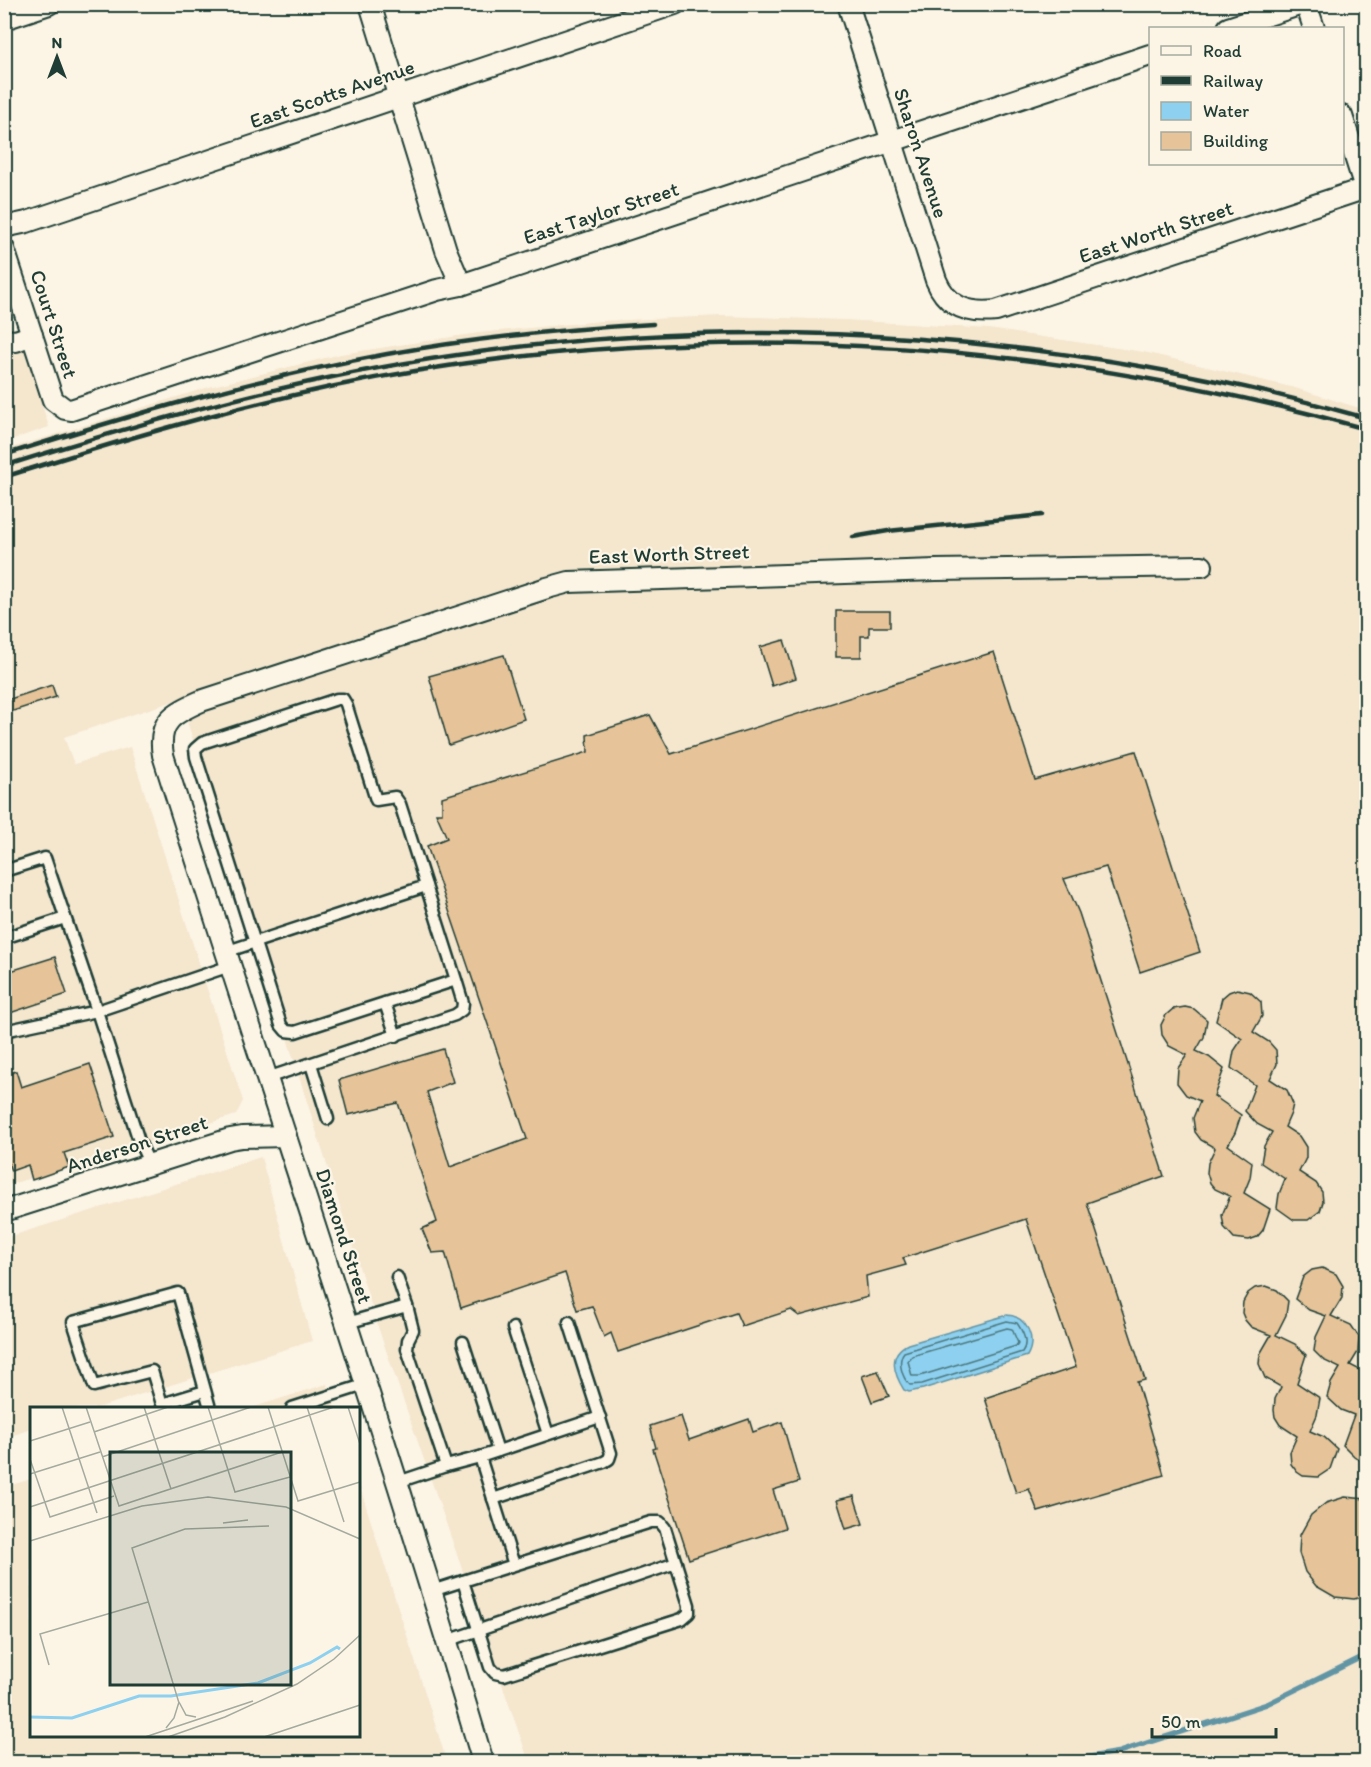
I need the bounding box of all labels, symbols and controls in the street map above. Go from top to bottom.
north arrow [27,27,87,87]
legend [1149,27,1344,165]
text: N [52,33,62,52]
text: Road [1203,40,1242,62]
street label: East Scotts Avenue [246,54,418,133]
text: Railway [1203,70,1264,92]
street label: Sharon Avenue [889,85,954,221]
text: Water [1203,100,1249,122]
text: Building [1203,130,1269,152]
street label: East Taylor Street [520,176,682,249]
street label: East Worth Street [1076,195,1236,268]
street label: Court Street [25,266,84,381]
street label: East Worth Street [588,538,750,569]
street label: Anderson Street [63,1109,211,1178]
street label: Diamond Street [311,1165,378,1307]
inset map [30,1407,360,1737]
scale bar [1152,1701,1276,1739]
text: 50 m [1161,1711,1201,1733]

